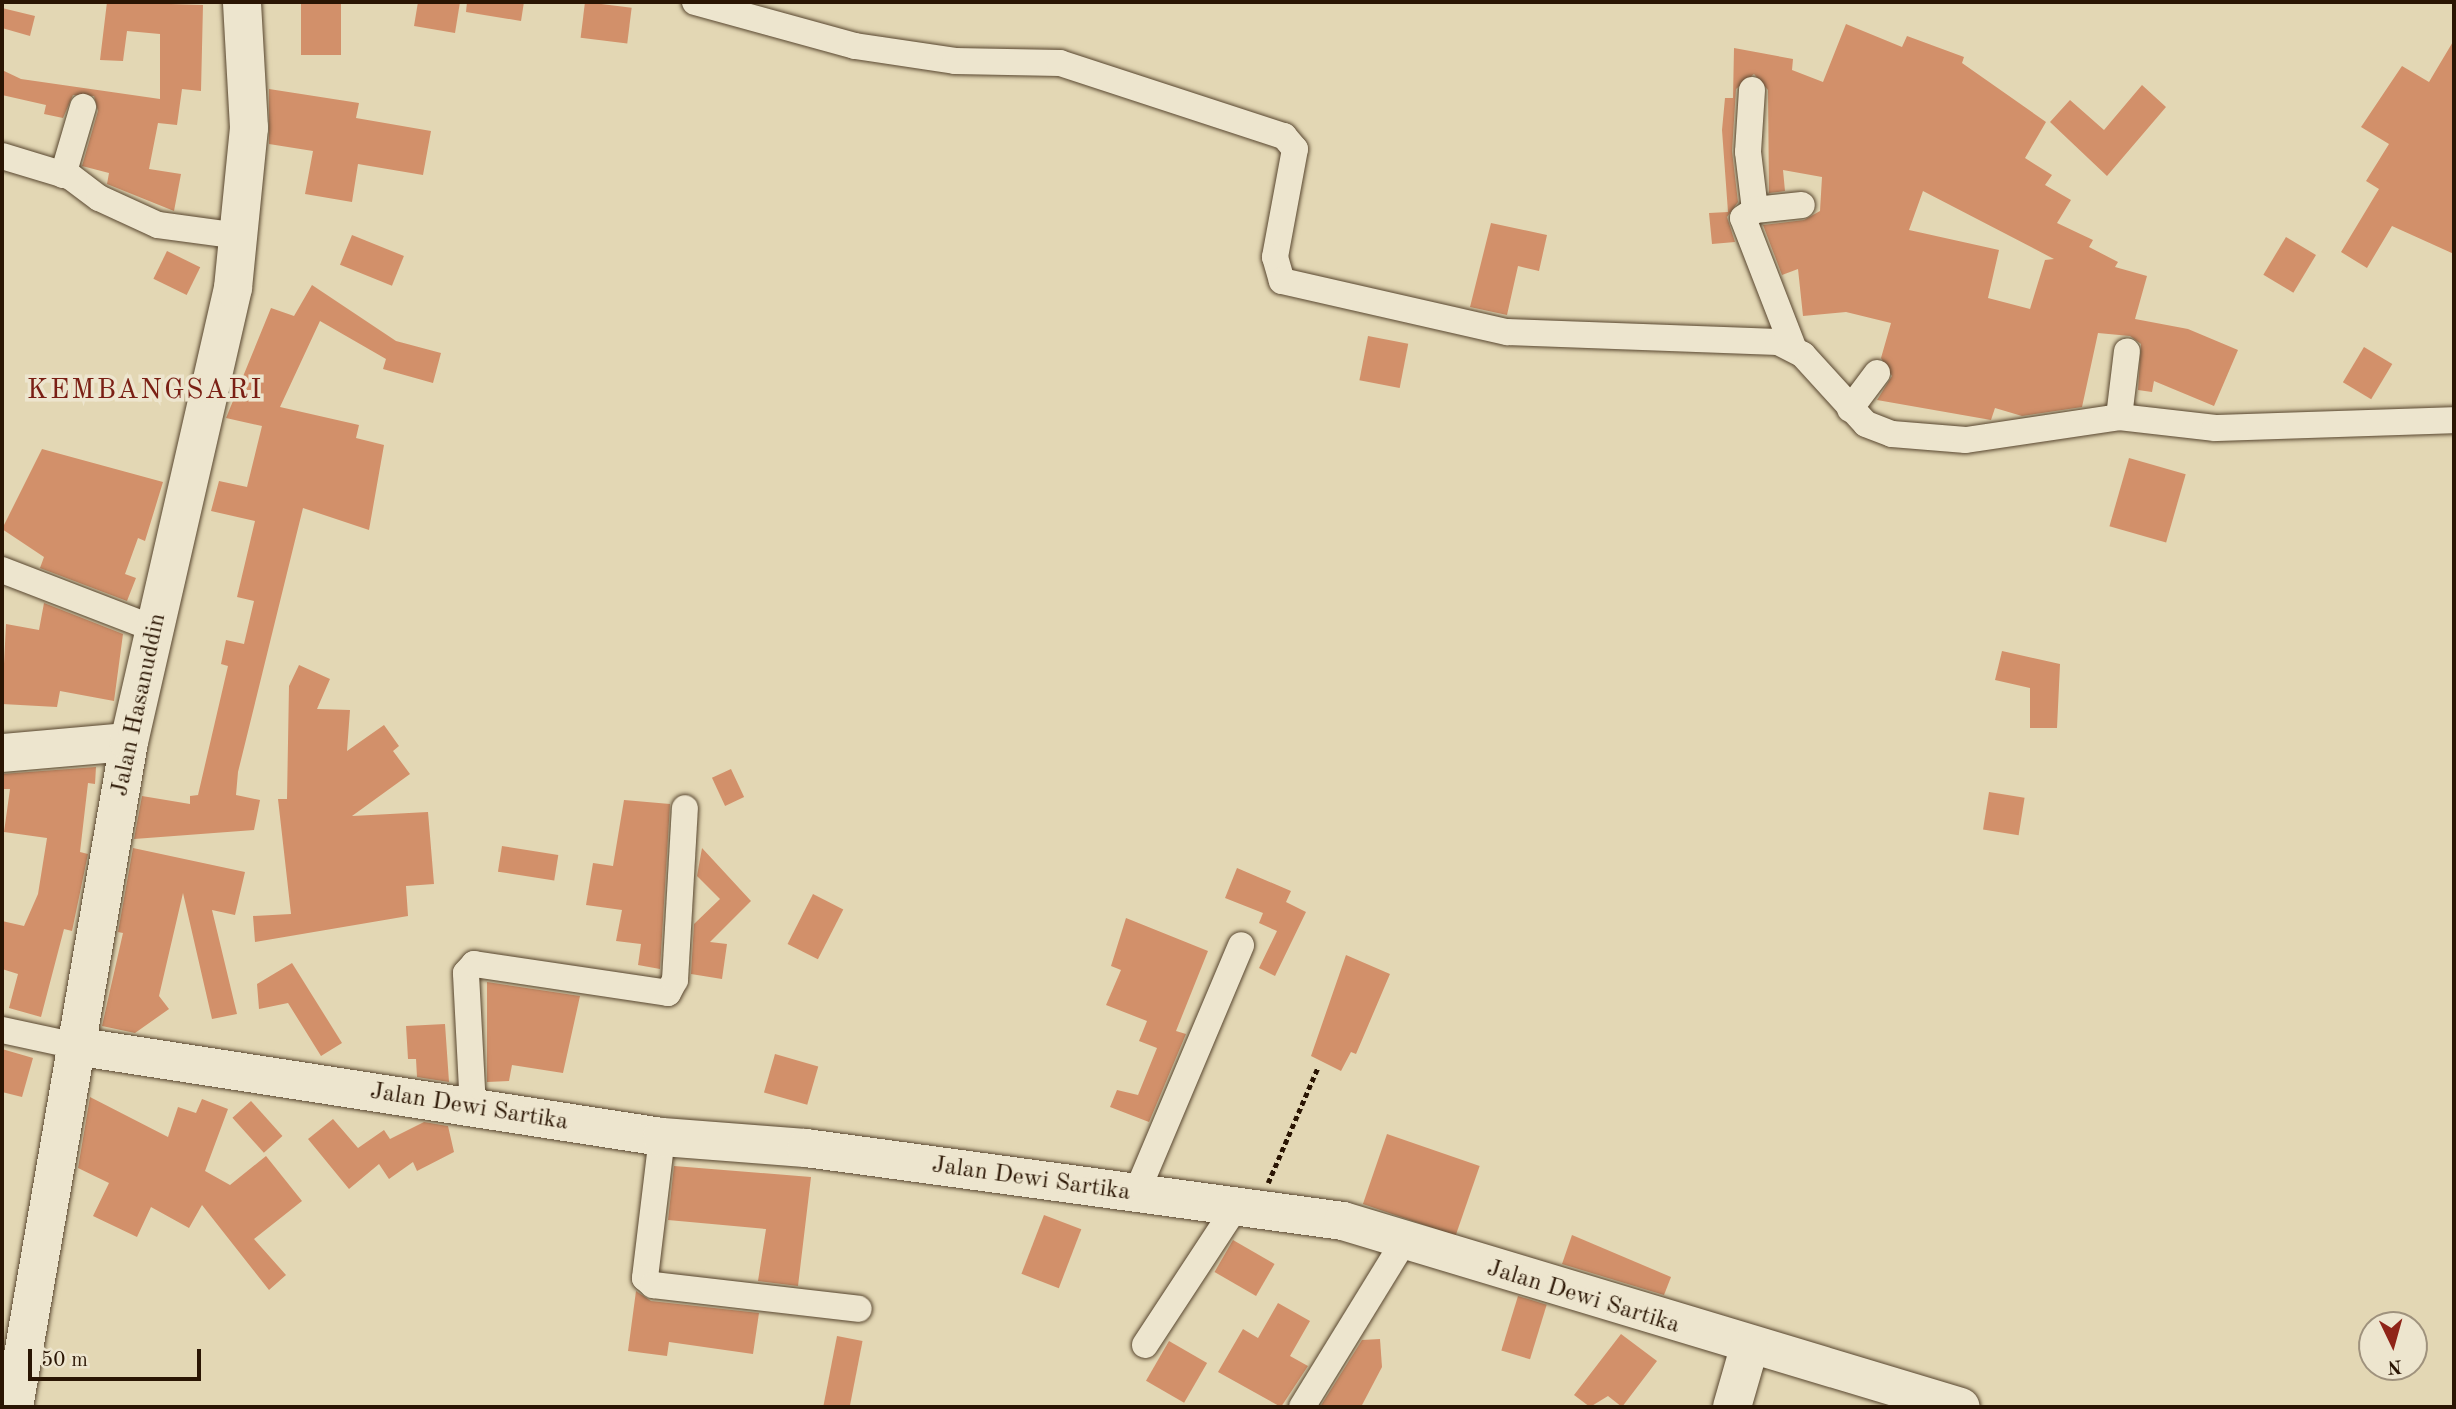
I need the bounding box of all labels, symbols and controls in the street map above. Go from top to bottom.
district label: KEMBANGSARI [28,374,262,408]
street label: Jalan Hasanuddin [107,611,173,799]
street label: Jalan Dewi Sartika [368,1078,570,1138]
street label: Jalan Dewi Sartika [930,1152,1132,1208]
street label: Jalan Dewi Sartika [1483,1255,1683,1341]
north arrow [2358,1311,2428,1381]
scale bar [32,1336,205,1380]
text: 50 m [41,1350,88,1371]
text: N [2387,1355,2403,1376]

